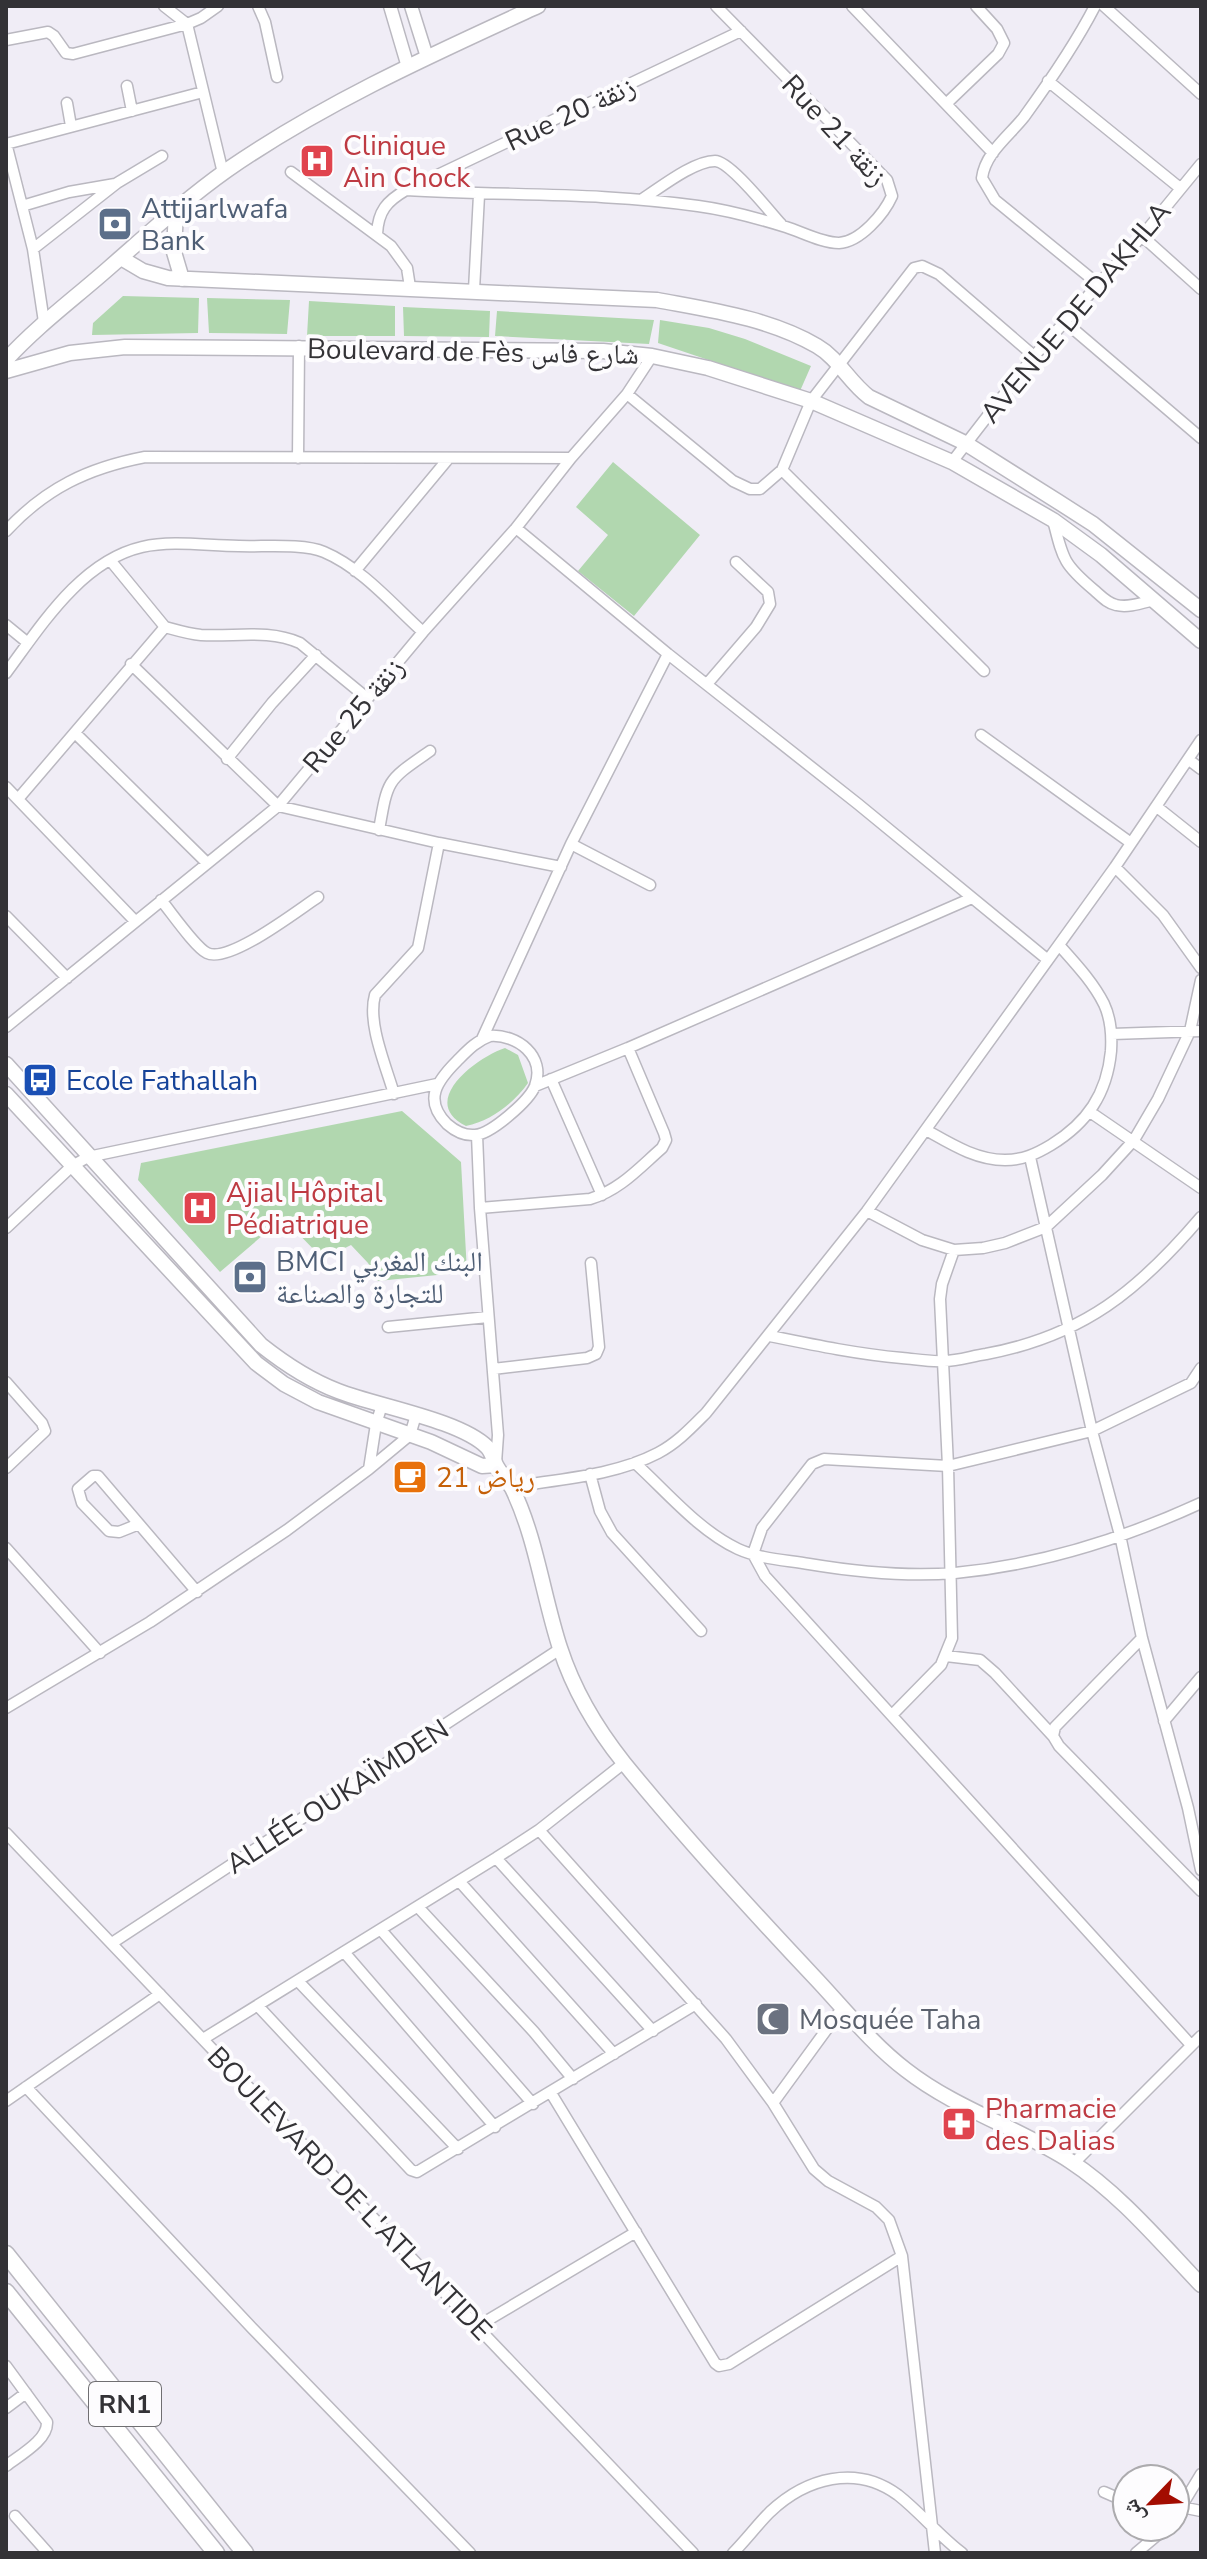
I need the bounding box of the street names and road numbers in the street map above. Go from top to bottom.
street label: Rue 20 زنقة [499,67,642,161]
street label: Rue 21 زنقة [773,67,896,195]
street label: AVENUE DE DAKHLA [972,194,1180,431]
street label: Boulevard de Fès شارع فاس [307,330,639,374]
street label: Rue 25 زنقة [294,650,413,781]
street label: ALLÉE OUKAÏMDEN [219,1710,456,1883]
street label: BOULEVARD DE L'ATLANTIDE [199,2039,500,2349]
road number: RN1 [89,2382,161,2426]

